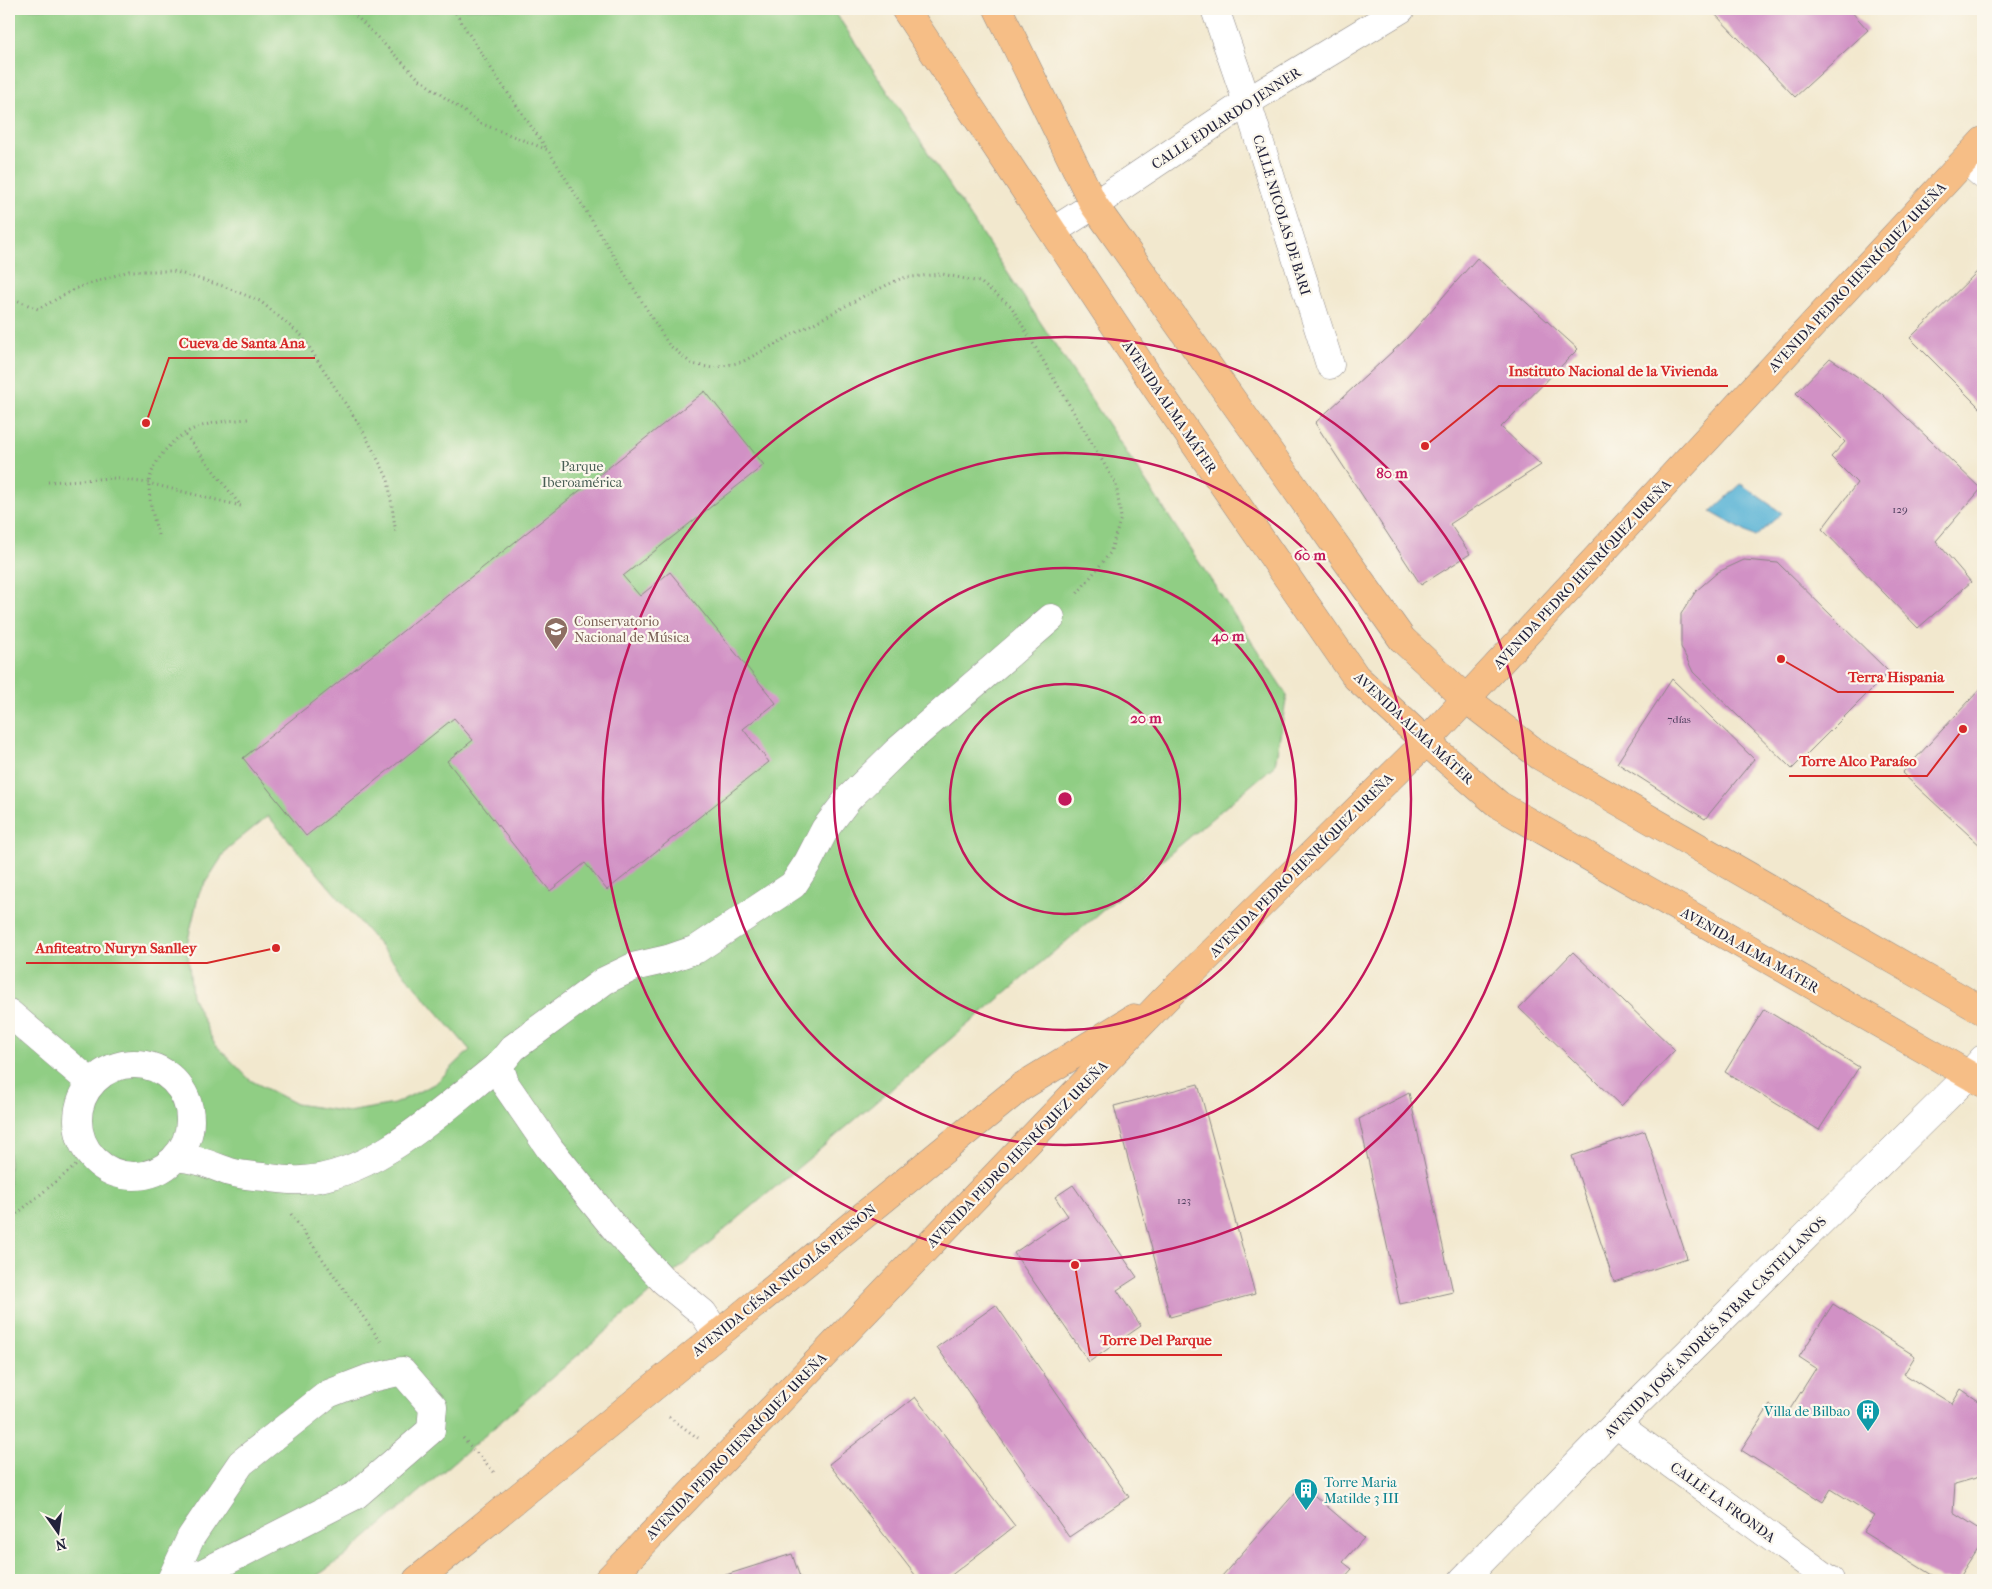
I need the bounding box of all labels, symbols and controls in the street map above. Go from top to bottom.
street label: CALLE EDUARDO JENNER [1148,63,1305,173]
street label: CALLE NICOLAS DE BARI [1249,133,1314,298]
street label: AVENIDA PEDRO HENRÍQUEZ UREÑA [1764,178,1950,376]
callout: Cueva de Santa Ana [169,328,315,358]
text: Cueva de Santa Ana [179,334,306,352]
street label: AVENIDA ALMA MÁTER [1118,336,1222,478]
callout: Instituto Nacional de la Vivienda [1499,356,1728,386]
text: Instituto Nacional de la Vivienda [1508,362,1719,380]
park label: Parque Iberoamérica [542,458,623,491]
text: 80 m [1376,464,1408,482]
street label: AVENIDA PEDRO HENRÍQUEZ UREÑA [1489,475,1675,673]
house number: 129 [1892,503,1908,516]
text: 60 m [1294,546,1327,564]
place label: Conservatorio Nacional de Música [574,613,690,646]
school or university icon: Conservatorio Nacional de Música [543,616,569,650]
text: 40 m [1211,627,1245,645]
callout: Terra Hispania [1838,662,1954,692]
street label: AVENIDA ALMA MÁTER [1350,667,1478,789]
text: Terra Hispania [1847,668,1945,686]
text: 20 m [1130,709,1162,727]
house number: 7días [1667,713,1691,726]
callout: Torre Alco Paraíso [1789,746,1927,776]
text: Torre Alco Paraíso [1798,752,1917,770]
street label: AVENIDA PEDRO HENRÍQUEZ UREÑA [1205,769,1397,961]
centre of rings [1056,790,1074,808]
street label: AVENIDA ALMA MÁTER [1677,903,1823,997]
callout: Anfiteatro Nuryn Sanlley [26,933,207,963]
text: Anfiteatro Nuryn Sanlley [34,939,198,957]
street label: AVENIDA PEDRO HENRÍQUEZ UREÑA [922,1056,1112,1252]
house number: 123 [1177,1194,1191,1207]
street label: AVENIDA CÉSAR NICOLÁS PENSON [687,1200,880,1361]
street label: AVENIDA JOSÉ ANDRÉS AYBAR CASTELLANOS [1599,1212,1830,1443]
callout: Torre Del Parque [1090,1325,1222,1355]
text: Torre Del Parque [1099,1331,1212,1349]
street label: AVENIDA PEDRO HENRÍQUEZ UREÑA [641,1348,831,1544]
building icon: Villa de Bilbao [1855,1398,1881,1432]
place label: Villa de Bilbao [1763,1403,1850,1420]
street label: CALLE LA FRONDA [1667,1459,1779,1547]
place label: Torre Maria Matilde 3 III [1324,1474,1399,1507]
building icon: Torre Maria Matilde 3 III [1293,1477,1319,1511]
north arrow [32,1506,82,1556]
text: N [53,1535,68,1554]

